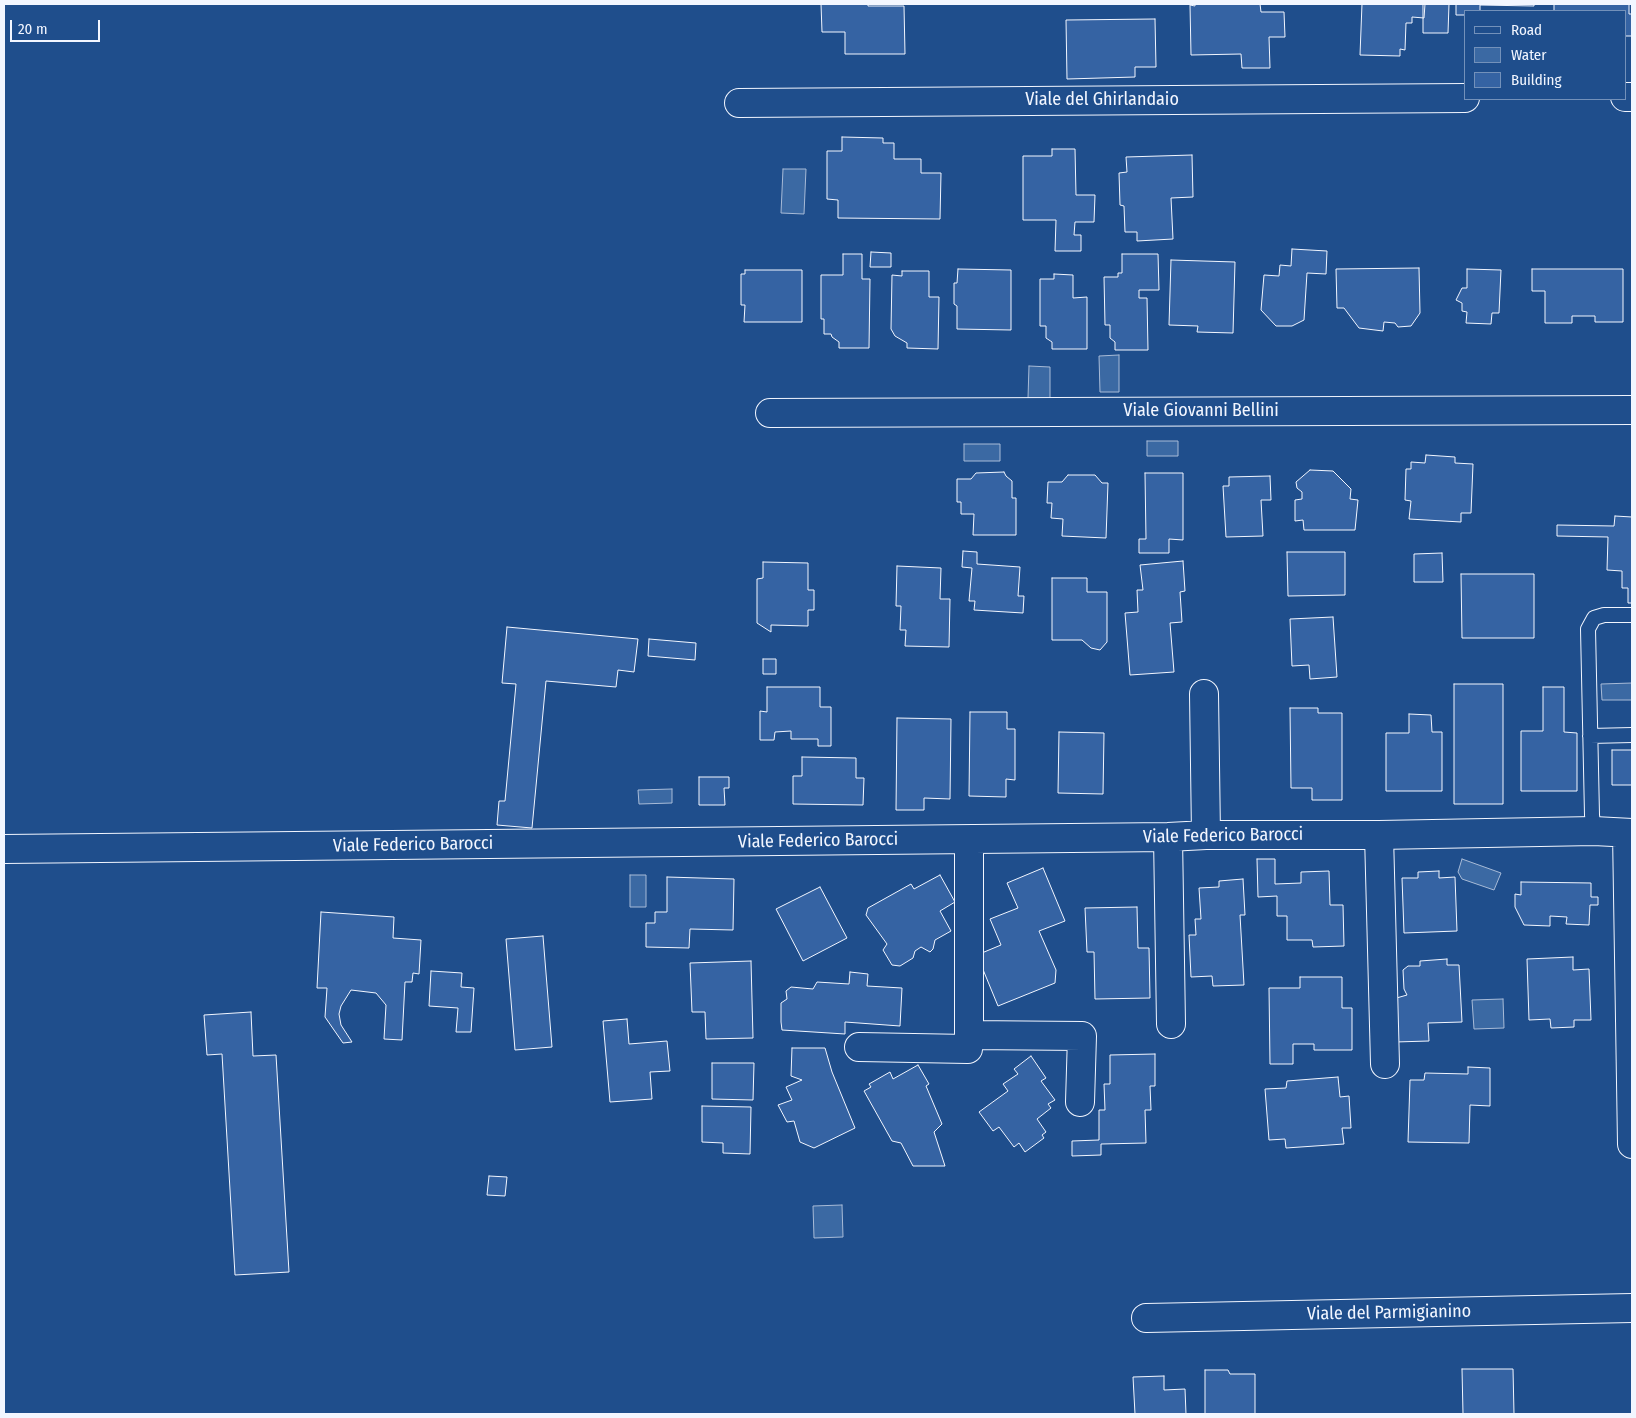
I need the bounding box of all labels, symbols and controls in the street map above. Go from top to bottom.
scale bar [12,10,102,42]
legend [1464,10,1626,100]
text: 20 m [18,20,48,38]
text: Road [1511,21,1542,39]
text: Water [1511,46,1546,64]
text: Building [1511,71,1562,89]
street label: Viale del Ghirlandaio [1025,89,1179,111]
street label: Viale Giovanni Bellini [1123,400,1279,422]
street label: Viale Federico Barocci [1143,824,1303,848]
street label: Viale Federico Barocci [738,829,898,853]
street label: Viale Federico Barocci [333,833,493,857]
street label: Viale del Parmigianino [1307,1301,1471,1325]

